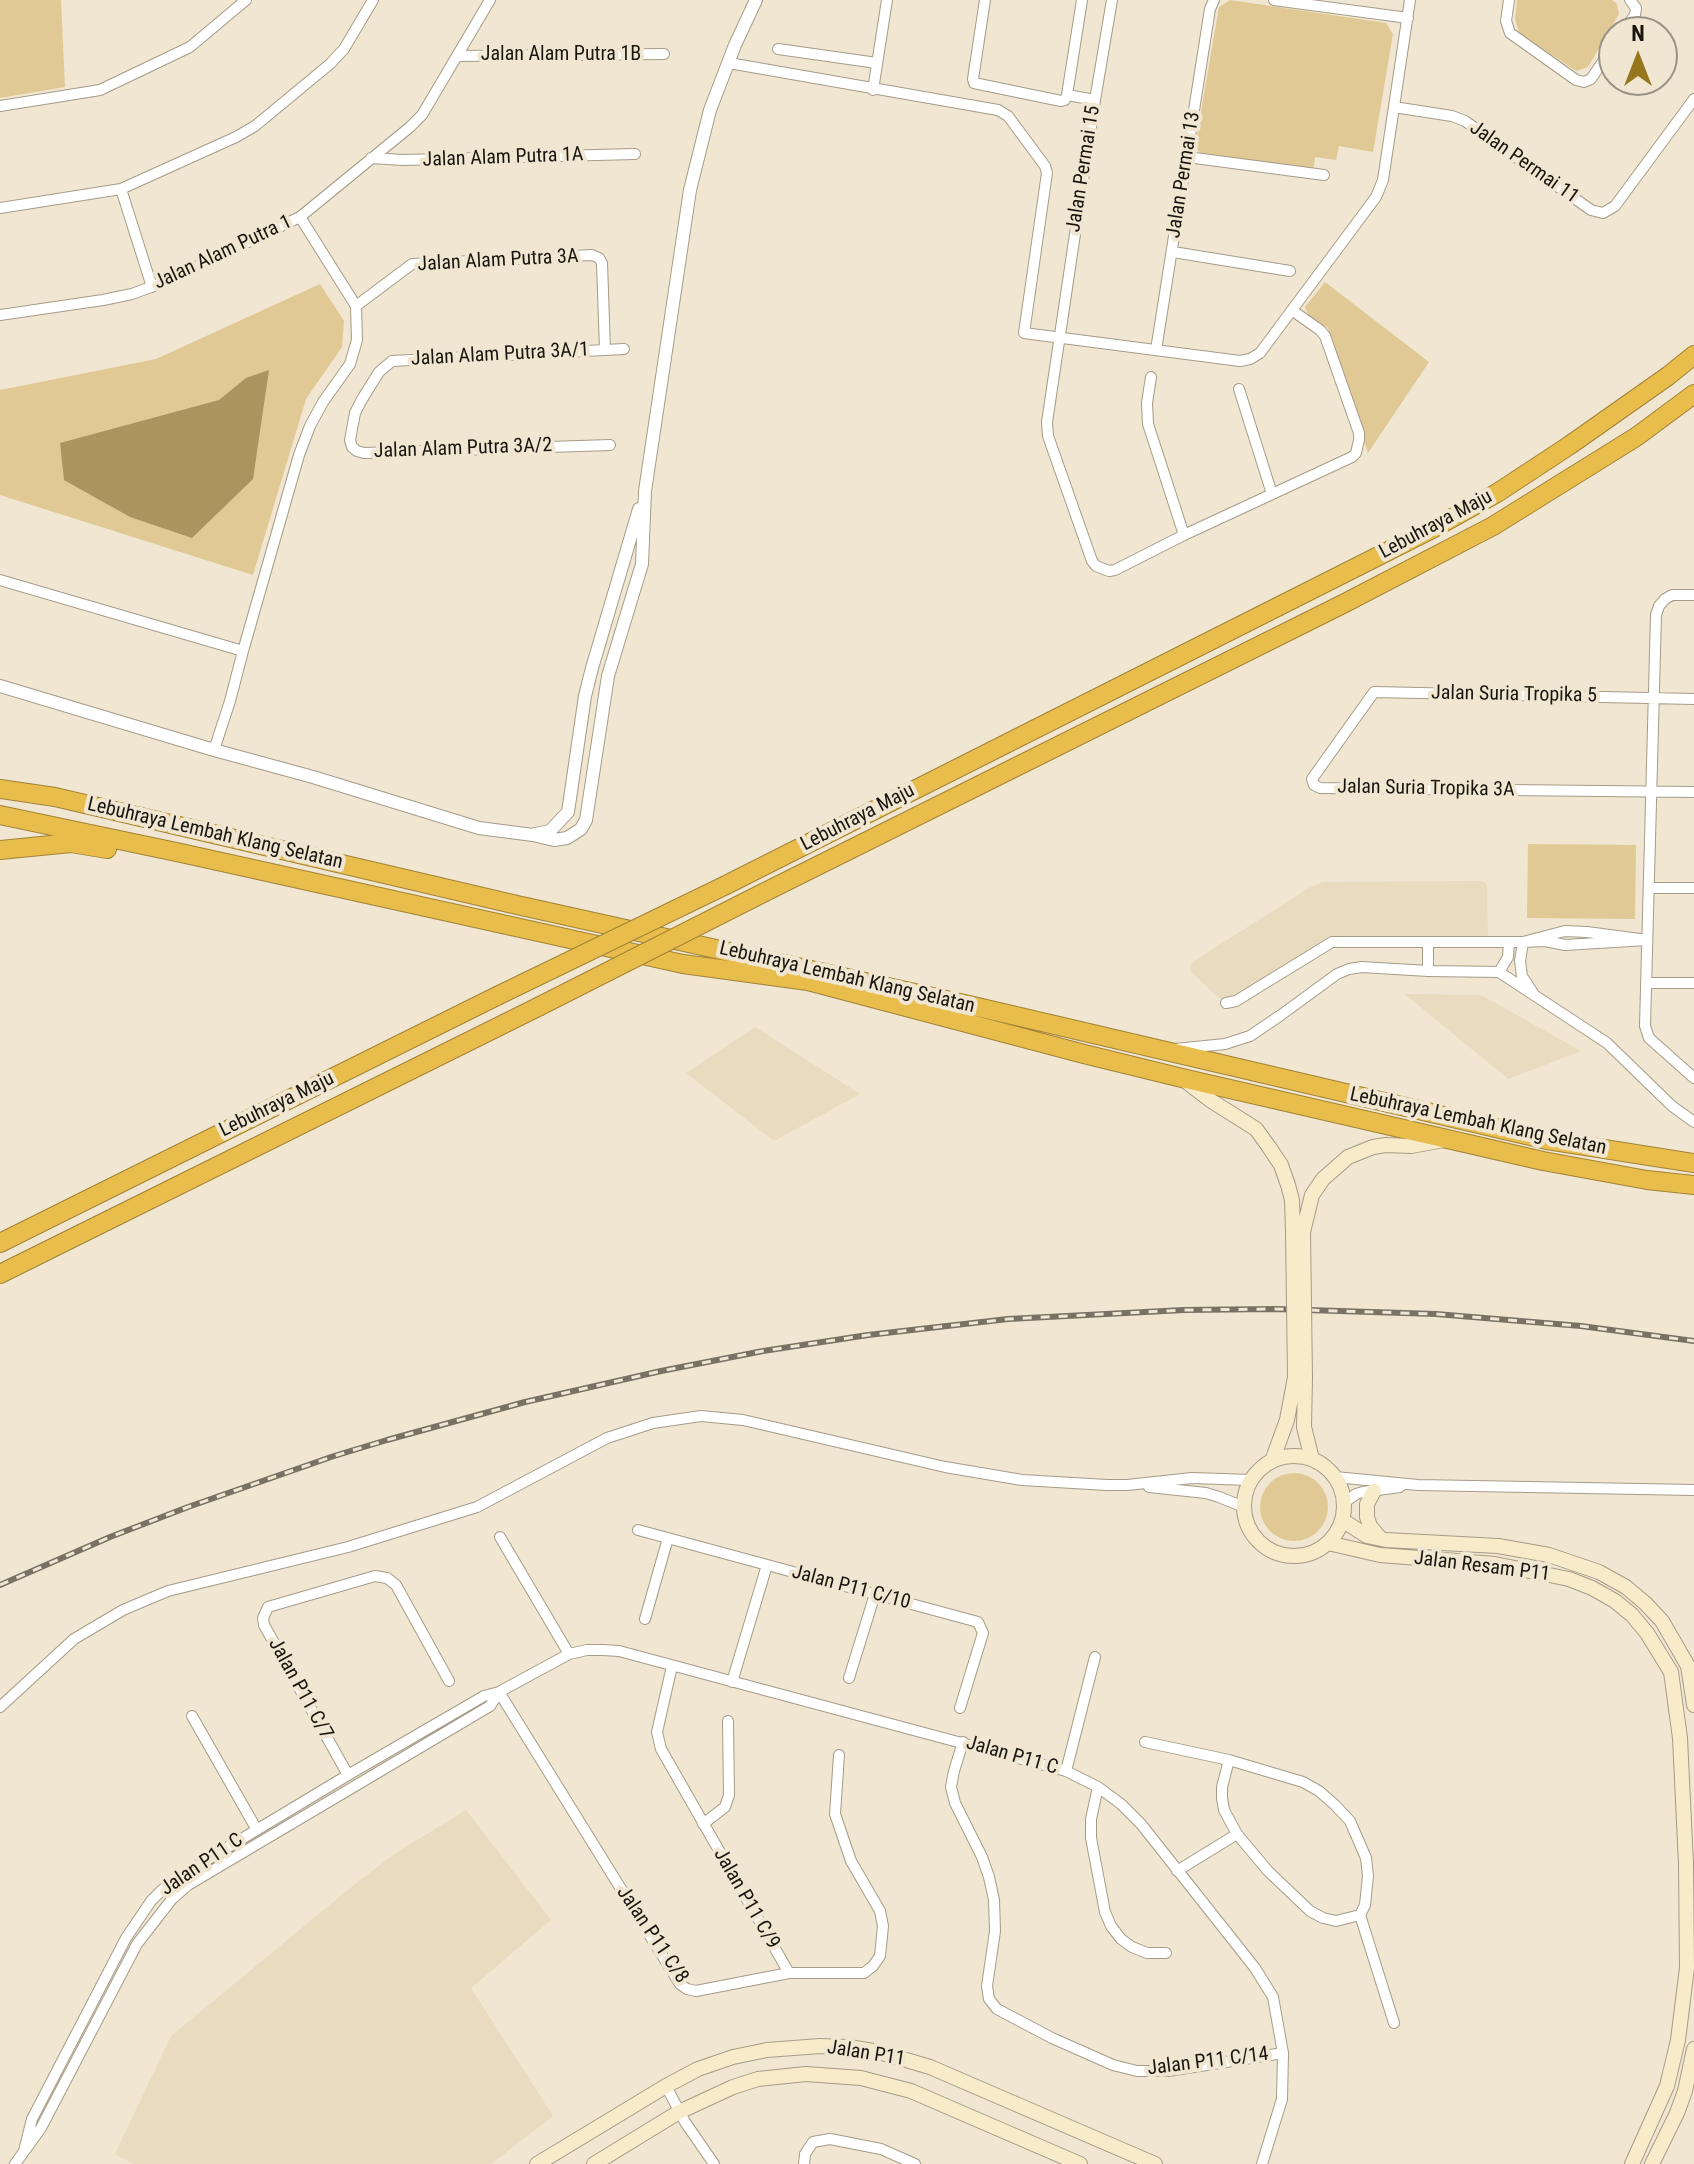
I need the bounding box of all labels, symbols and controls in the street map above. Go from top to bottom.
north arrow [1598,16,1678,96]
text: N [1631,21,1645,46]
street label: Jalan Alam Putra 1B [481,43,641,67]
street label: Jalan Permai 15 [1062,104,1106,234]
street label: Jalan Permai 13 [1162,110,1206,240]
street label: Jalan Permai 11 [1465,117,1583,209]
street label: Jalan Alam Putra 1A [422,143,584,173]
street label: Jalan Alam Putra 1 [150,211,296,295]
street label: Jalan Alam Putra 3A [417,245,579,277]
street label: Jalan Alam Putra 3A/1 [410,338,590,372]
street label: Jalan Alam Putra 3A/2 [373,434,553,464]
street label: Lebuhraya Maju [1375,485,1497,565]
street label: Jalan Suria Tropika 5 [1431,682,1597,708]
street label: Jalan Suria Tropika 3A [1337,775,1515,803]
street label: Lebuhraya Maju [797,779,919,857]
street label: Lebuhraya Lembah Klang Selatan [85,793,345,875]
street label: Lebuhraya Lembah Klang Selatan [717,937,977,1019]
street label: Lebuhraya Maju [216,1067,338,1143]
street label: Lebuhraya Lembah Klang Selatan [1348,1083,1608,1161]
street label: Jalan Resam P11 [1413,1547,1551,1587]
street label: Jalan P11 C/10 [789,1561,913,1615]
street label: Jalan P11 C/7 [262,1634,338,1744]
street label: Jalan P11 C [963,1731,1061,1781]
street label: Jalan P11 C [156,1829,248,1901]
street label: Jalan P11 C/9 [708,1845,784,1953]
street label: Jalan P11 C/8 [611,1882,693,1988]
street label: Jalan P11 [825,2036,907,2072]
street label: Jalan P11 C/14 [1146,2043,1270,2081]

